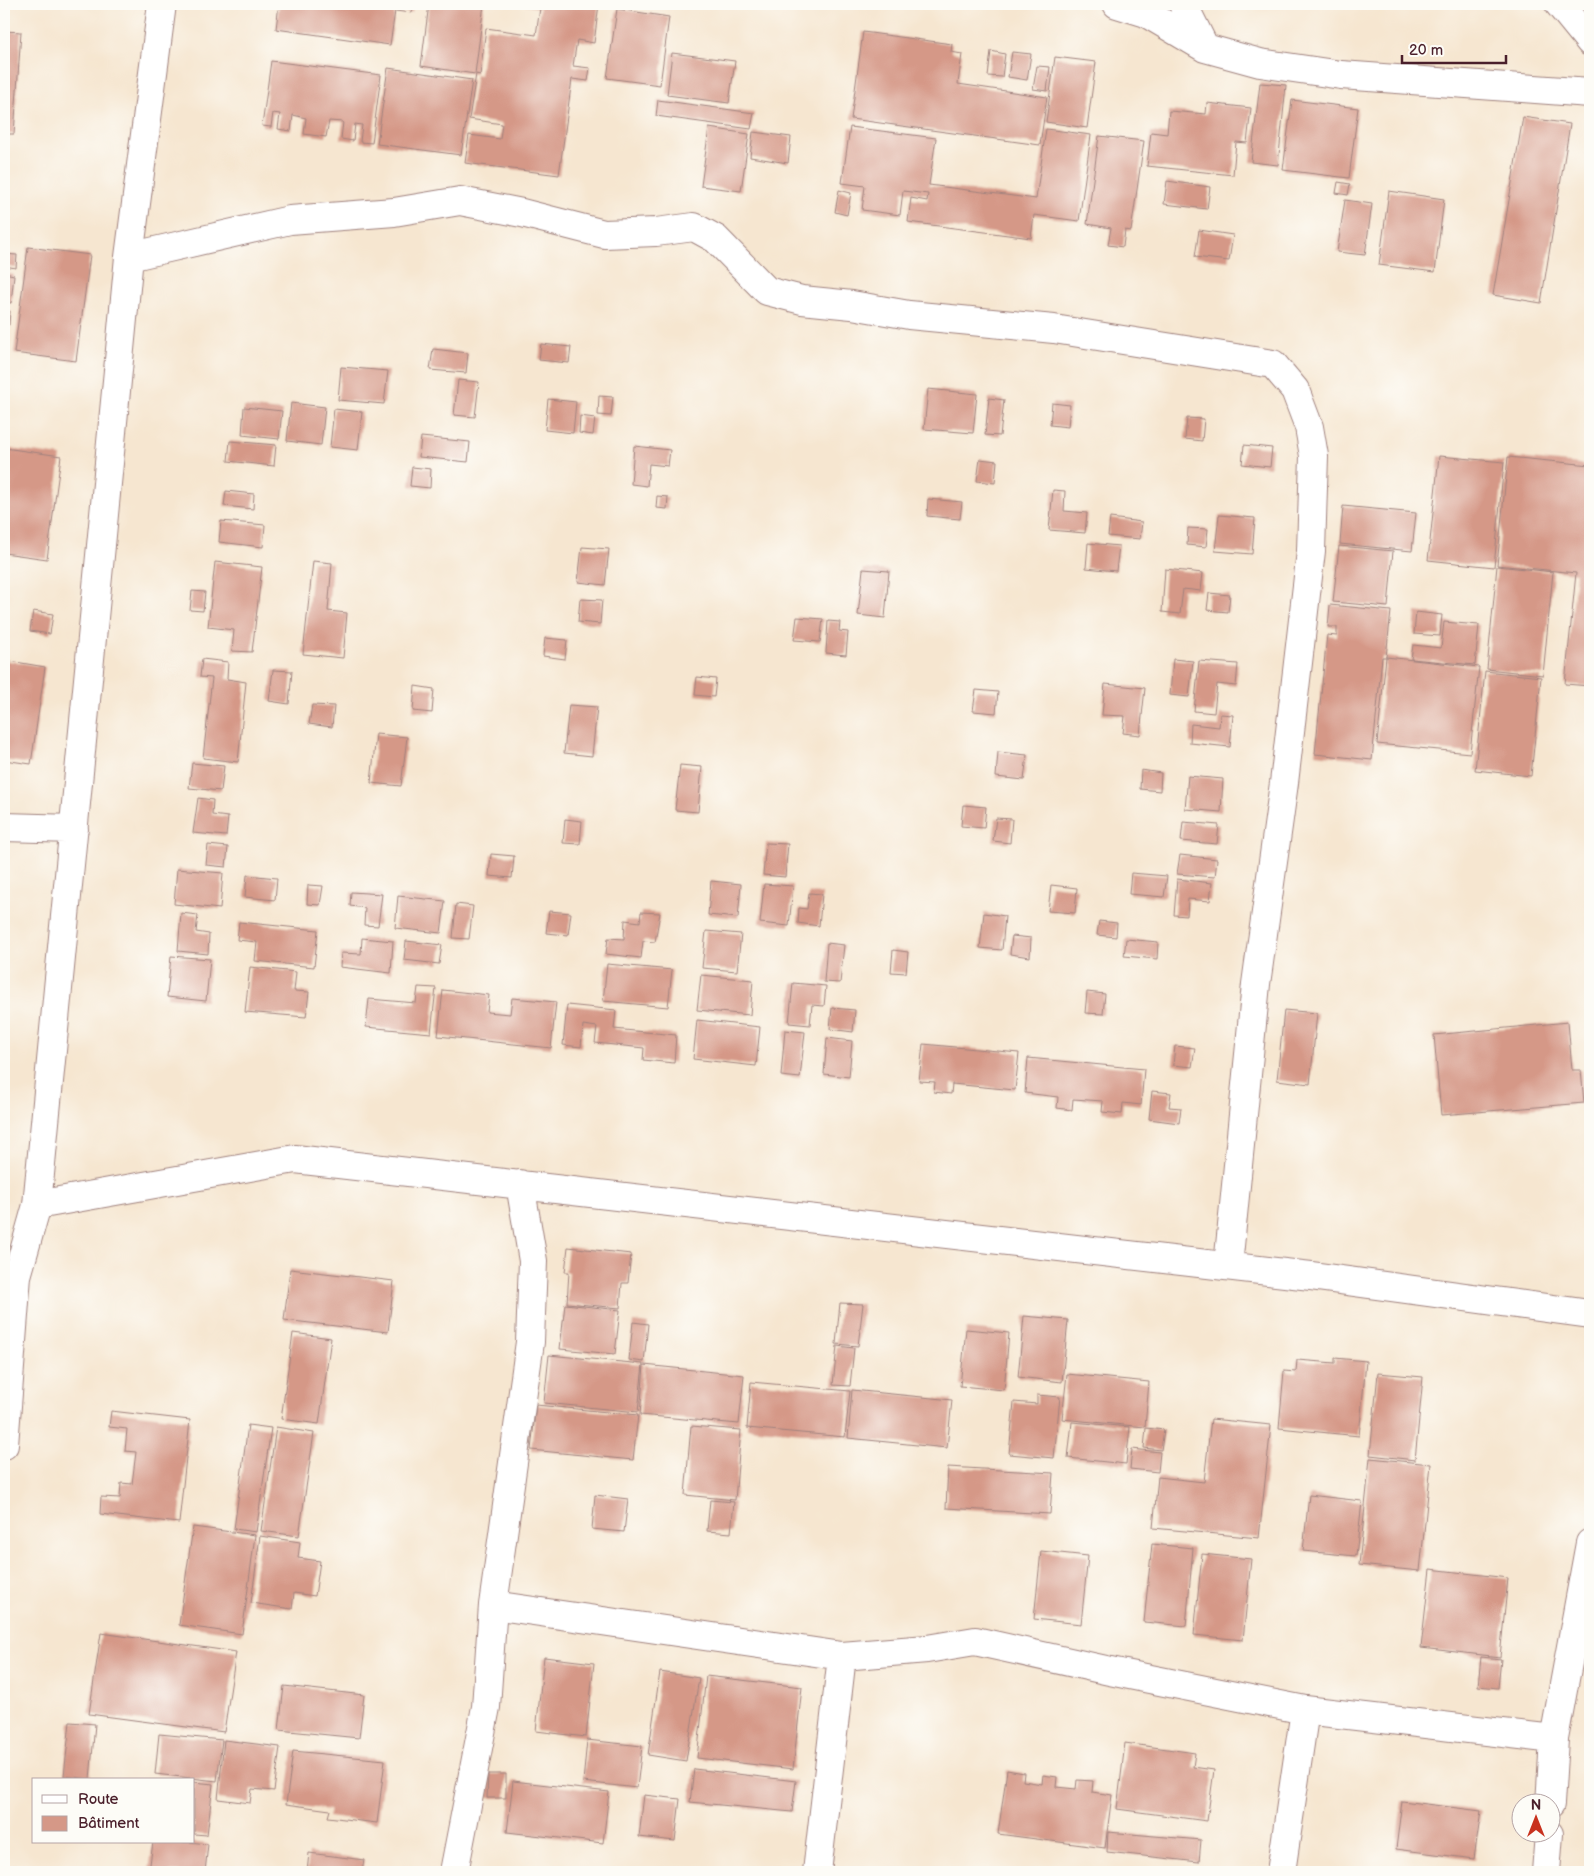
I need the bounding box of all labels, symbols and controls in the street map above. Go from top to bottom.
scale bar [1402,32,1505,64]
text: 20 m [1409,41,1443,60]
legend [32,1778,195,1844]
text: Route [78,1790,119,1809]
north arrow [1512,1794,1562,1844]
text: N [1531,1797,1541,1814]
text: Bâtiment [78,1814,140,1833]

